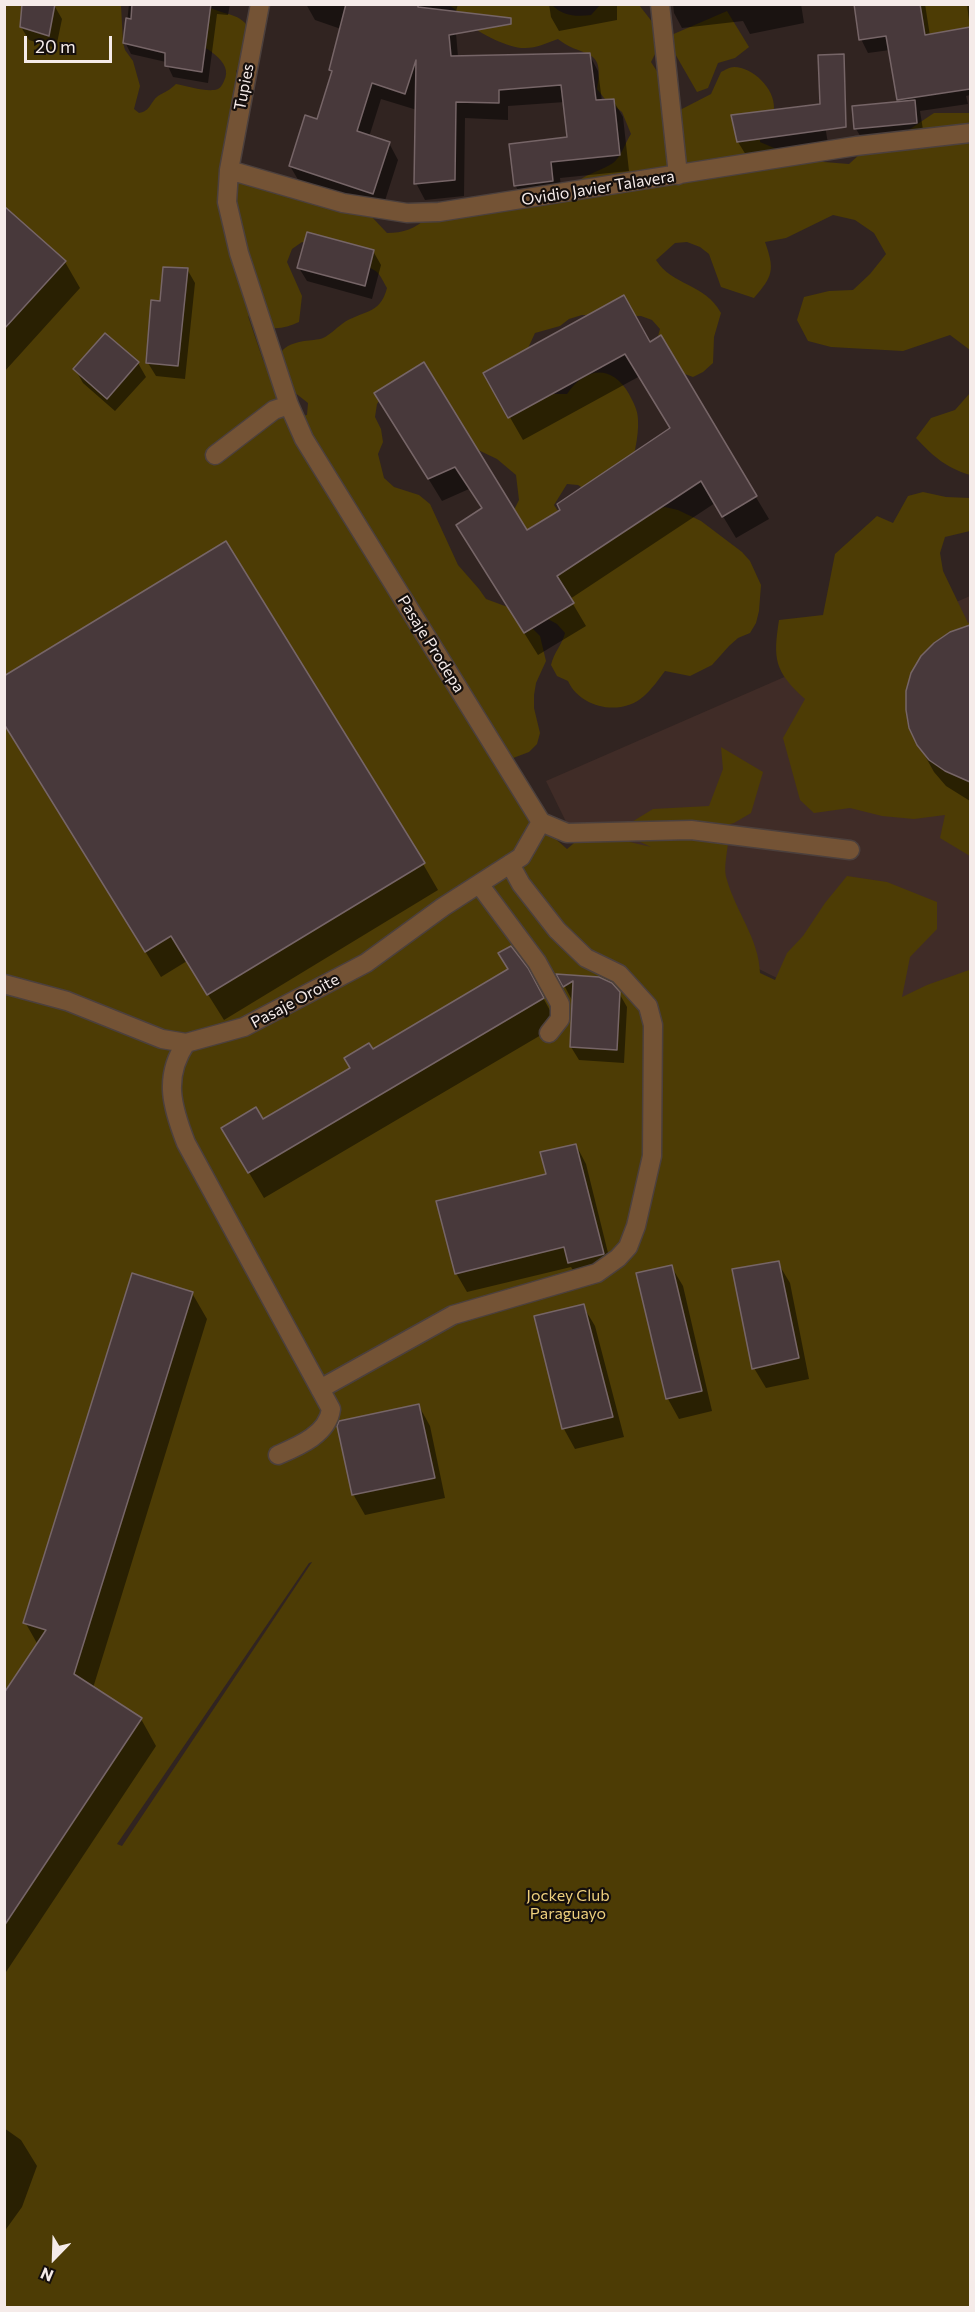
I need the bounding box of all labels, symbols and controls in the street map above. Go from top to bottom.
scale bar [27,24,116,62]
text: 20 m [35,35,76,57]
street label: Tupies [230,62,258,112]
street label: Ovidio Javier Talavera [520,166,676,210]
street label: Pasaje Prodepa [393,592,469,696]
street label: Pasaje Oroite [248,970,342,1032]
park label: Jockey Club Paraguayo [526,1886,610,1924]
north arrow [24,2228,84,2288]
text: N [38,2264,56,2286]

